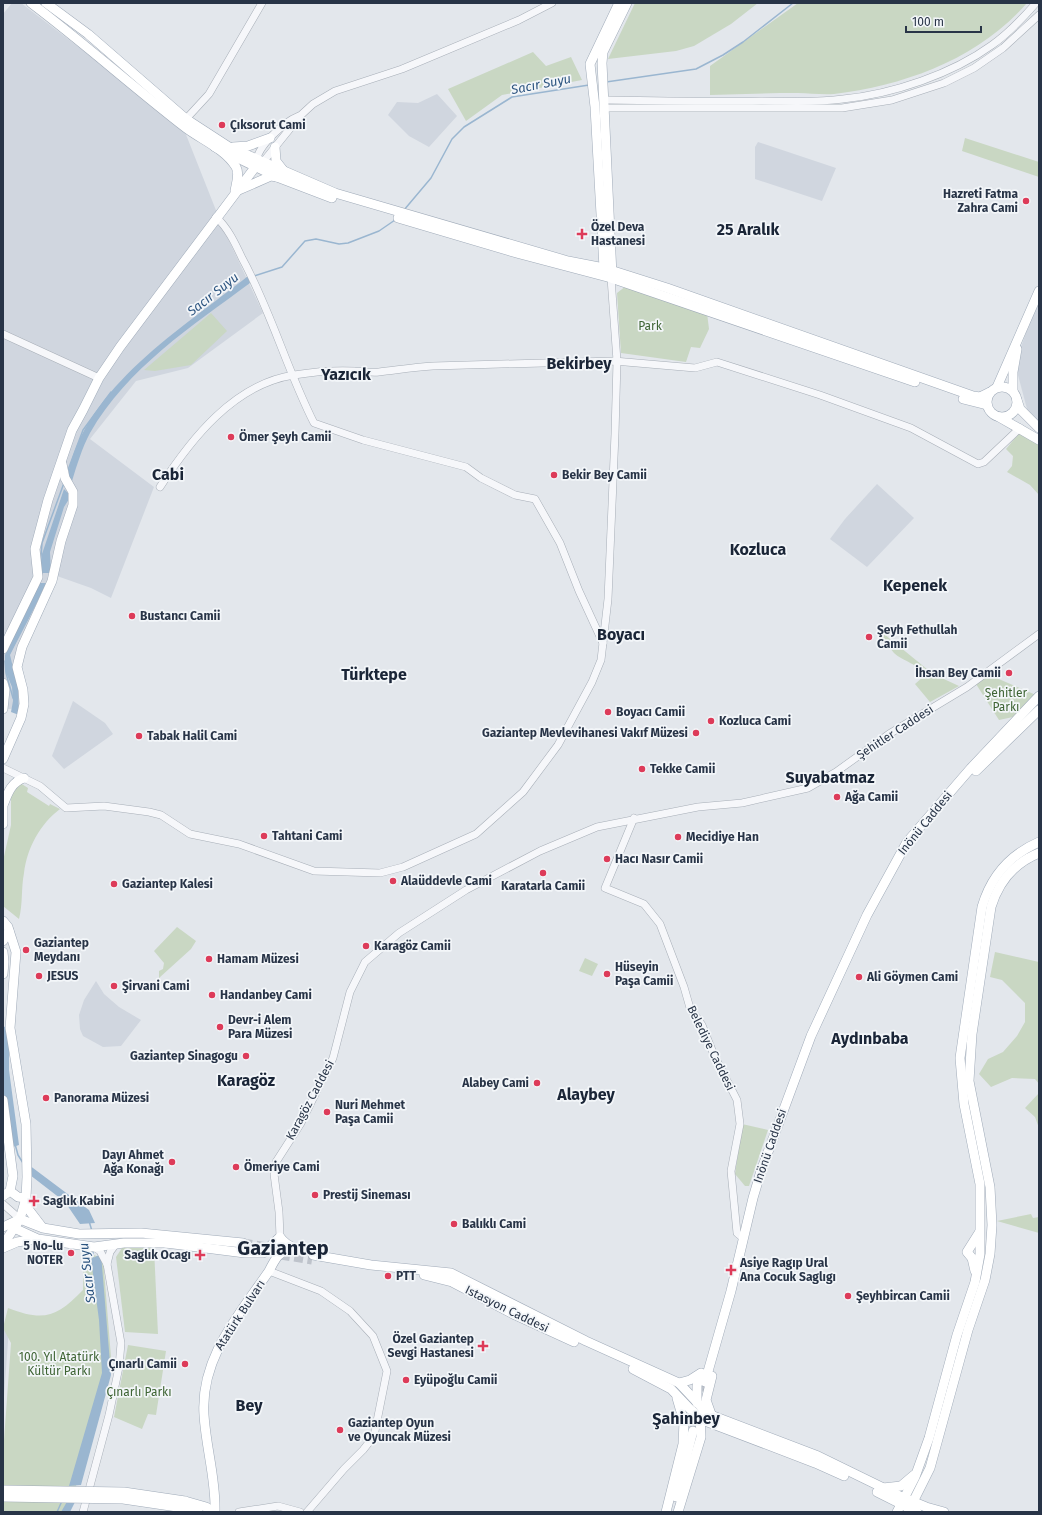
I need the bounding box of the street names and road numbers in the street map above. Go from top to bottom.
street label: Şehitler Caddesi [854,702,936,762]
street label: Inönü Caddesi [895,788,955,858]
street label: Belediye Caddesi [684,1003,738,1093]
street label: Karagöz Caddesi [283,1058,337,1142]
street label: Inönü Caddesi [751,1107,789,1185]
street label: Atatürk Bulvarı [212,1277,268,1353]
street label: Istasyon Caddesi [463,1283,551,1335]

